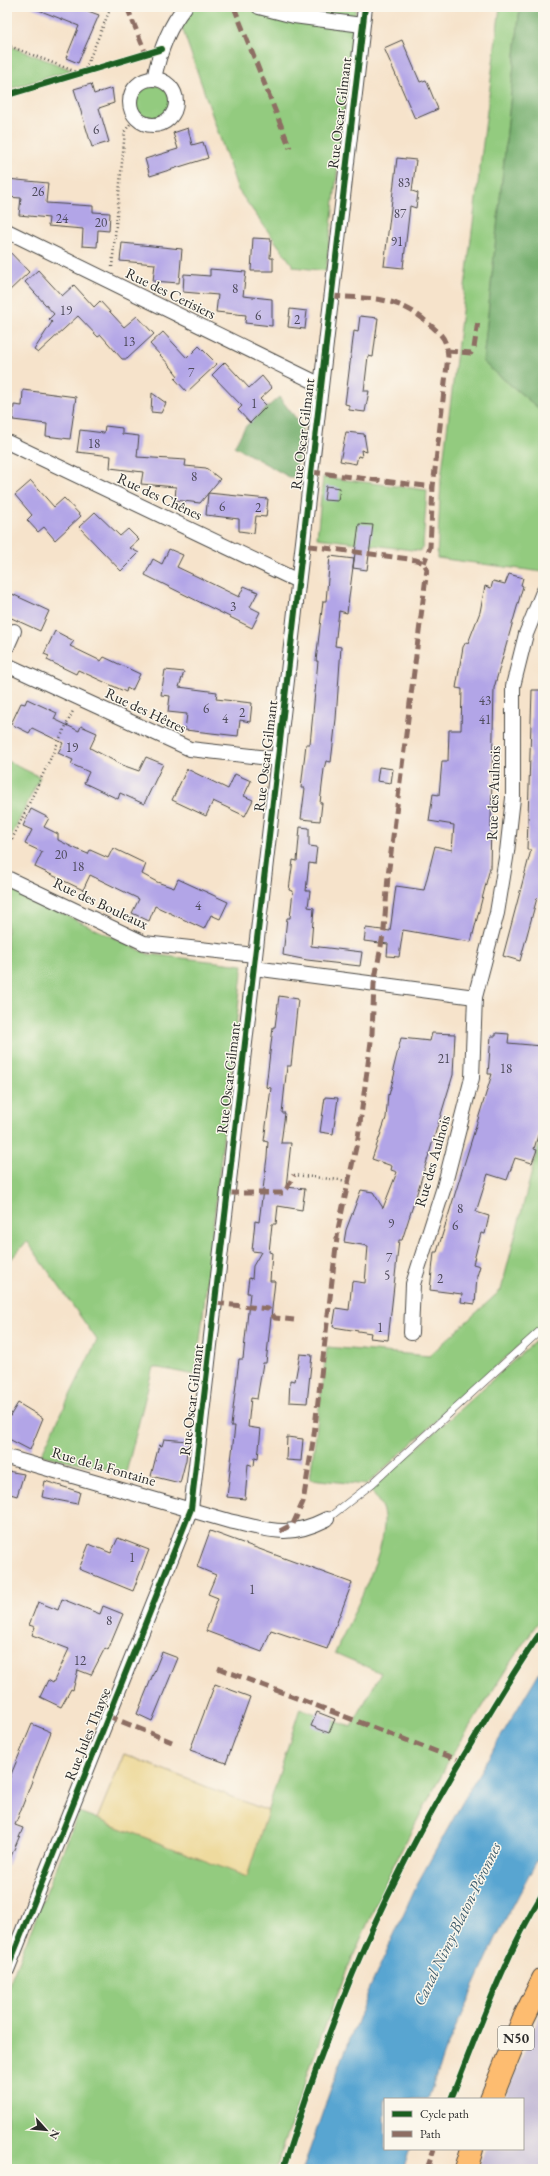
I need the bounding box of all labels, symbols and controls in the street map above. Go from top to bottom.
street label: Rue Oscar Gilmant [323,56,355,170]
house number: 6 [93,121,99,138]
house number: 83 [398,174,410,191]
house number: 26 [32,183,44,200]
house number: 87 [394,205,407,222]
house number: 24 [56,210,69,227]
house number: 20 [95,214,107,231]
house number: 91 [391,233,403,250]
street label: Rue des Cerisiers [123,263,219,323]
house number: 8 [232,280,238,297]
house number: 19 [60,302,73,319]
house number: 6 [255,307,261,324]
house number: 2 [294,311,301,328]
house number: 13 [123,333,135,350]
house number: 7 [188,364,195,381]
street label: Rue Oscar Gilmant [286,377,318,491]
house number: 1 [251,395,257,412]
house number: 18 [88,435,100,452]
street label: Rue des Chênes [114,468,206,524]
house number: 8 [191,468,197,485]
house number: 6 [219,498,225,515]
house number: 2 [255,499,262,516]
house number: 3 [230,598,236,615]
street label: Rue des Hêtres [102,683,190,737]
house number: 43 [479,692,491,709]
street label: Rue Oscar Gilmant [249,699,281,813]
house number: 6 [203,700,209,717]
house number: 2 [239,704,246,721]
house number: 4 [222,710,229,727]
house number: 41 [479,711,491,728]
house number: 19 [66,739,79,756]
street label: Rue des Aulnois [482,745,504,841]
house number: 20 [55,846,67,863]
house number: 18 [72,858,84,875]
street label: Rue des Bouleaux [50,873,152,934]
house number: 4 [195,897,202,914]
street label: Rue Oscar Gilmant [212,1021,244,1135]
house number: 21 [438,1050,450,1067]
house number: 18 [500,1060,512,1077]
street label: Rue des Aulnois [410,1113,454,1209]
house number: 8 [457,1200,463,1217]
house number: 9 [388,1215,395,1232]
house number: 6 [452,1217,458,1234]
house number: 7 [386,1249,393,1266]
house number: 5 [384,1267,390,1284]
house number: 2 [437,1270,444,1287]
house number: 1 [377,1319,383,1336]
street label: Rue Oscar Gilmant [175,1343,207,1457]
street label: Rue de la Fontaine [50,1442,158,1490]
house number: 1 [129,1549,135,1566]
house number: 1 [249,1581,255,1598]
house number: 8 [106,1612,112,1629]
house number: 12 [74,1652,87,1669]
street label: Rue Jules Thayse [60,1685,114,1783]
water label: Canal Nimy-Blaton-Péronnes [408,1838,506,2009]
road number: N50 [498,2026,534,2050]
legend [384,2098,524,2150]
text: Cycle path [420,2106,469,2122]
north arrow [26,2110,66,2150]
text: Path [420,2126,441,2142]
text: N [47,2127,63,2142]

